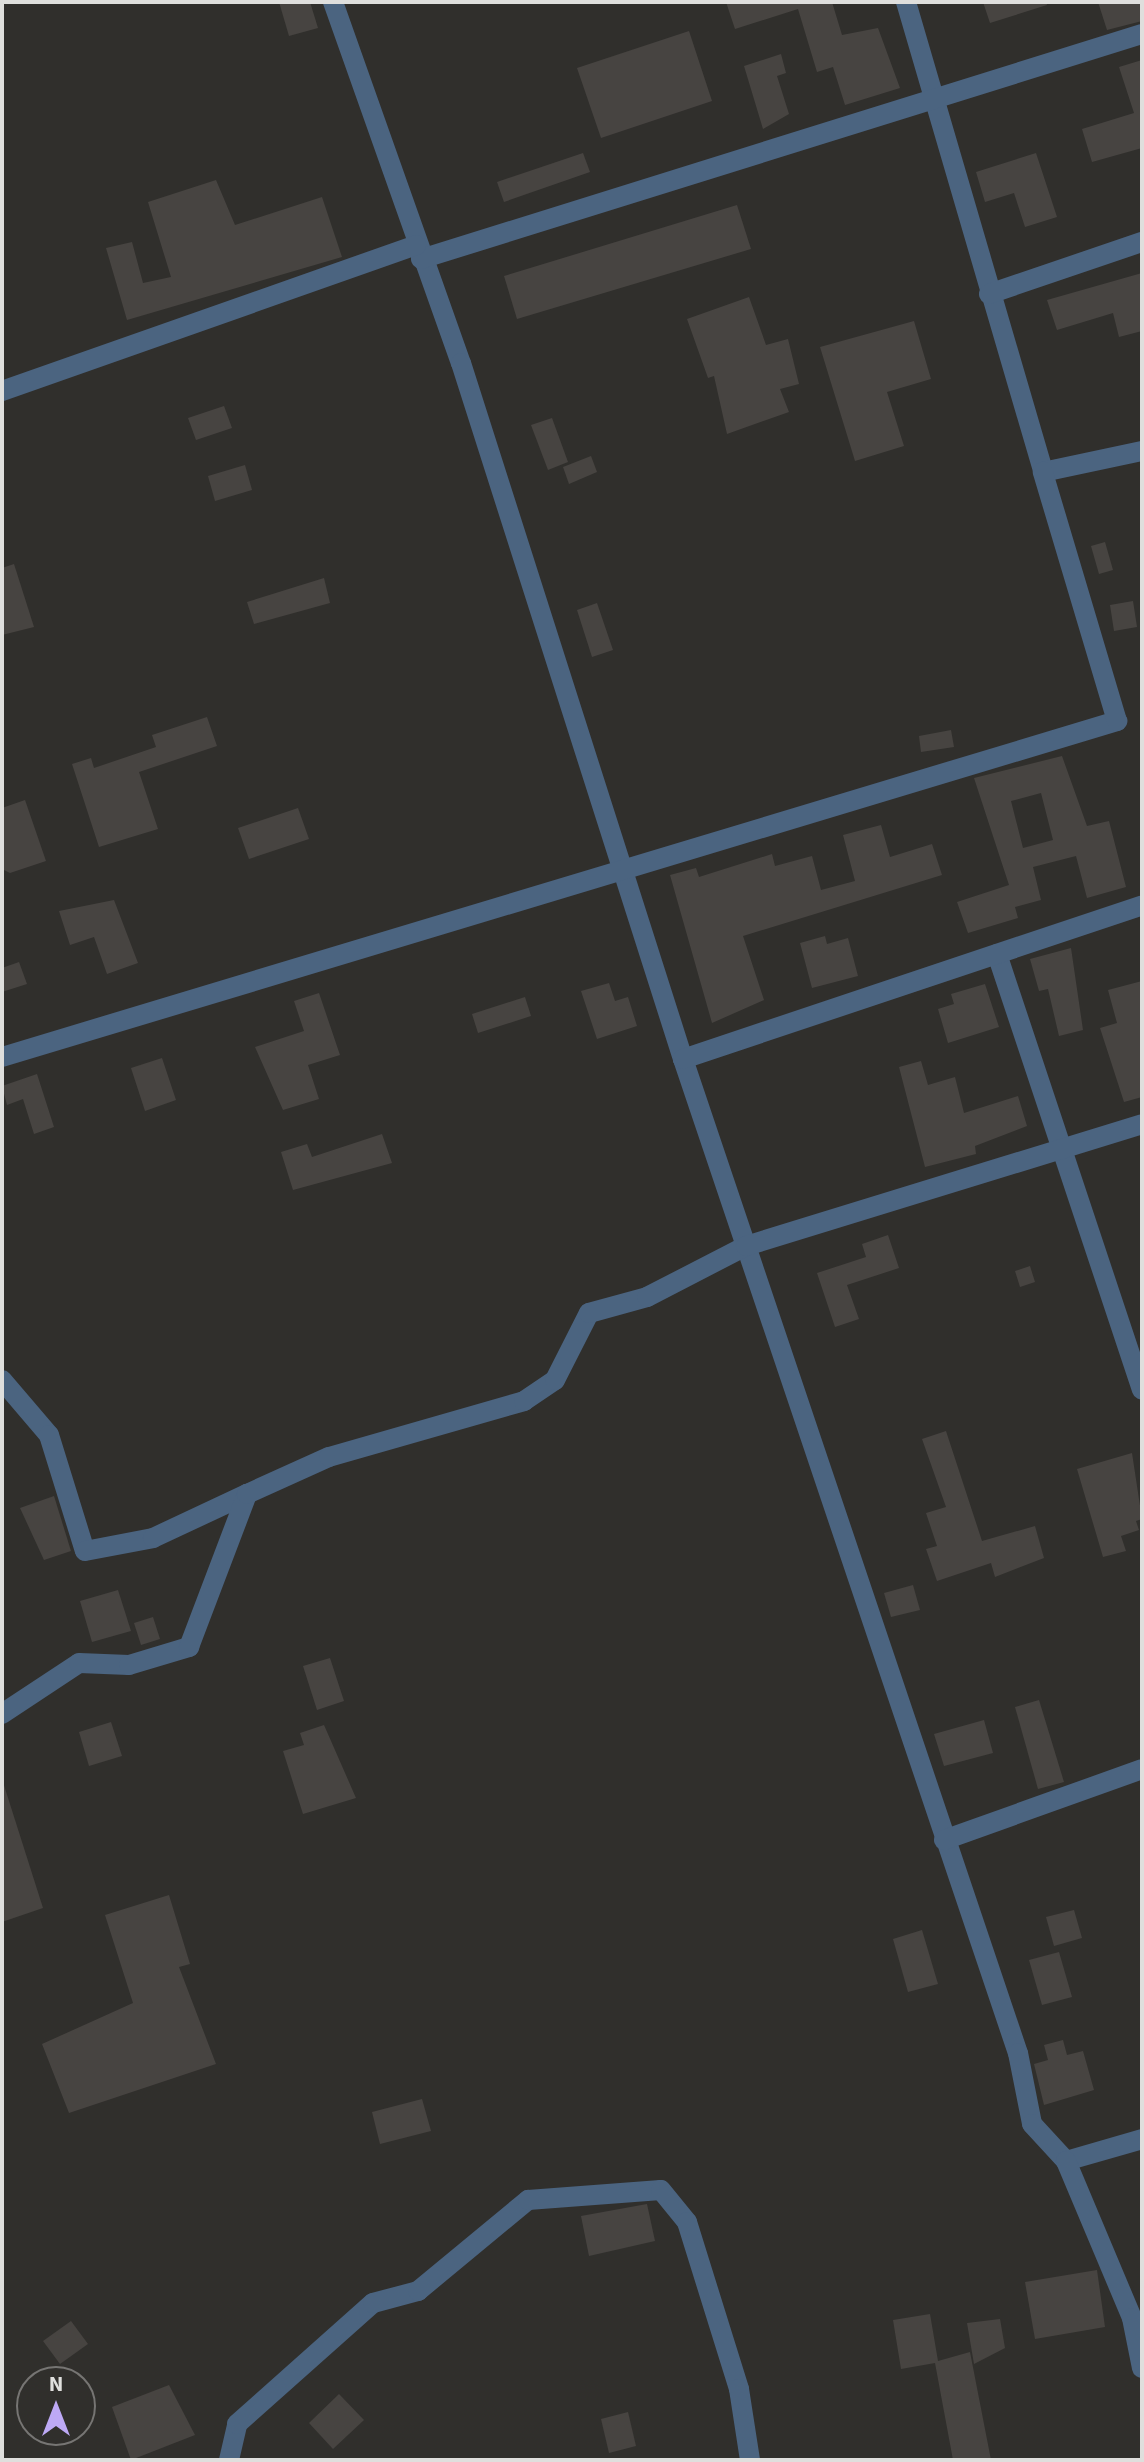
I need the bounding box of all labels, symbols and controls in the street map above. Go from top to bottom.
north arrow [16,2366,96,2446]
text: N [49,2368,63,2400]

